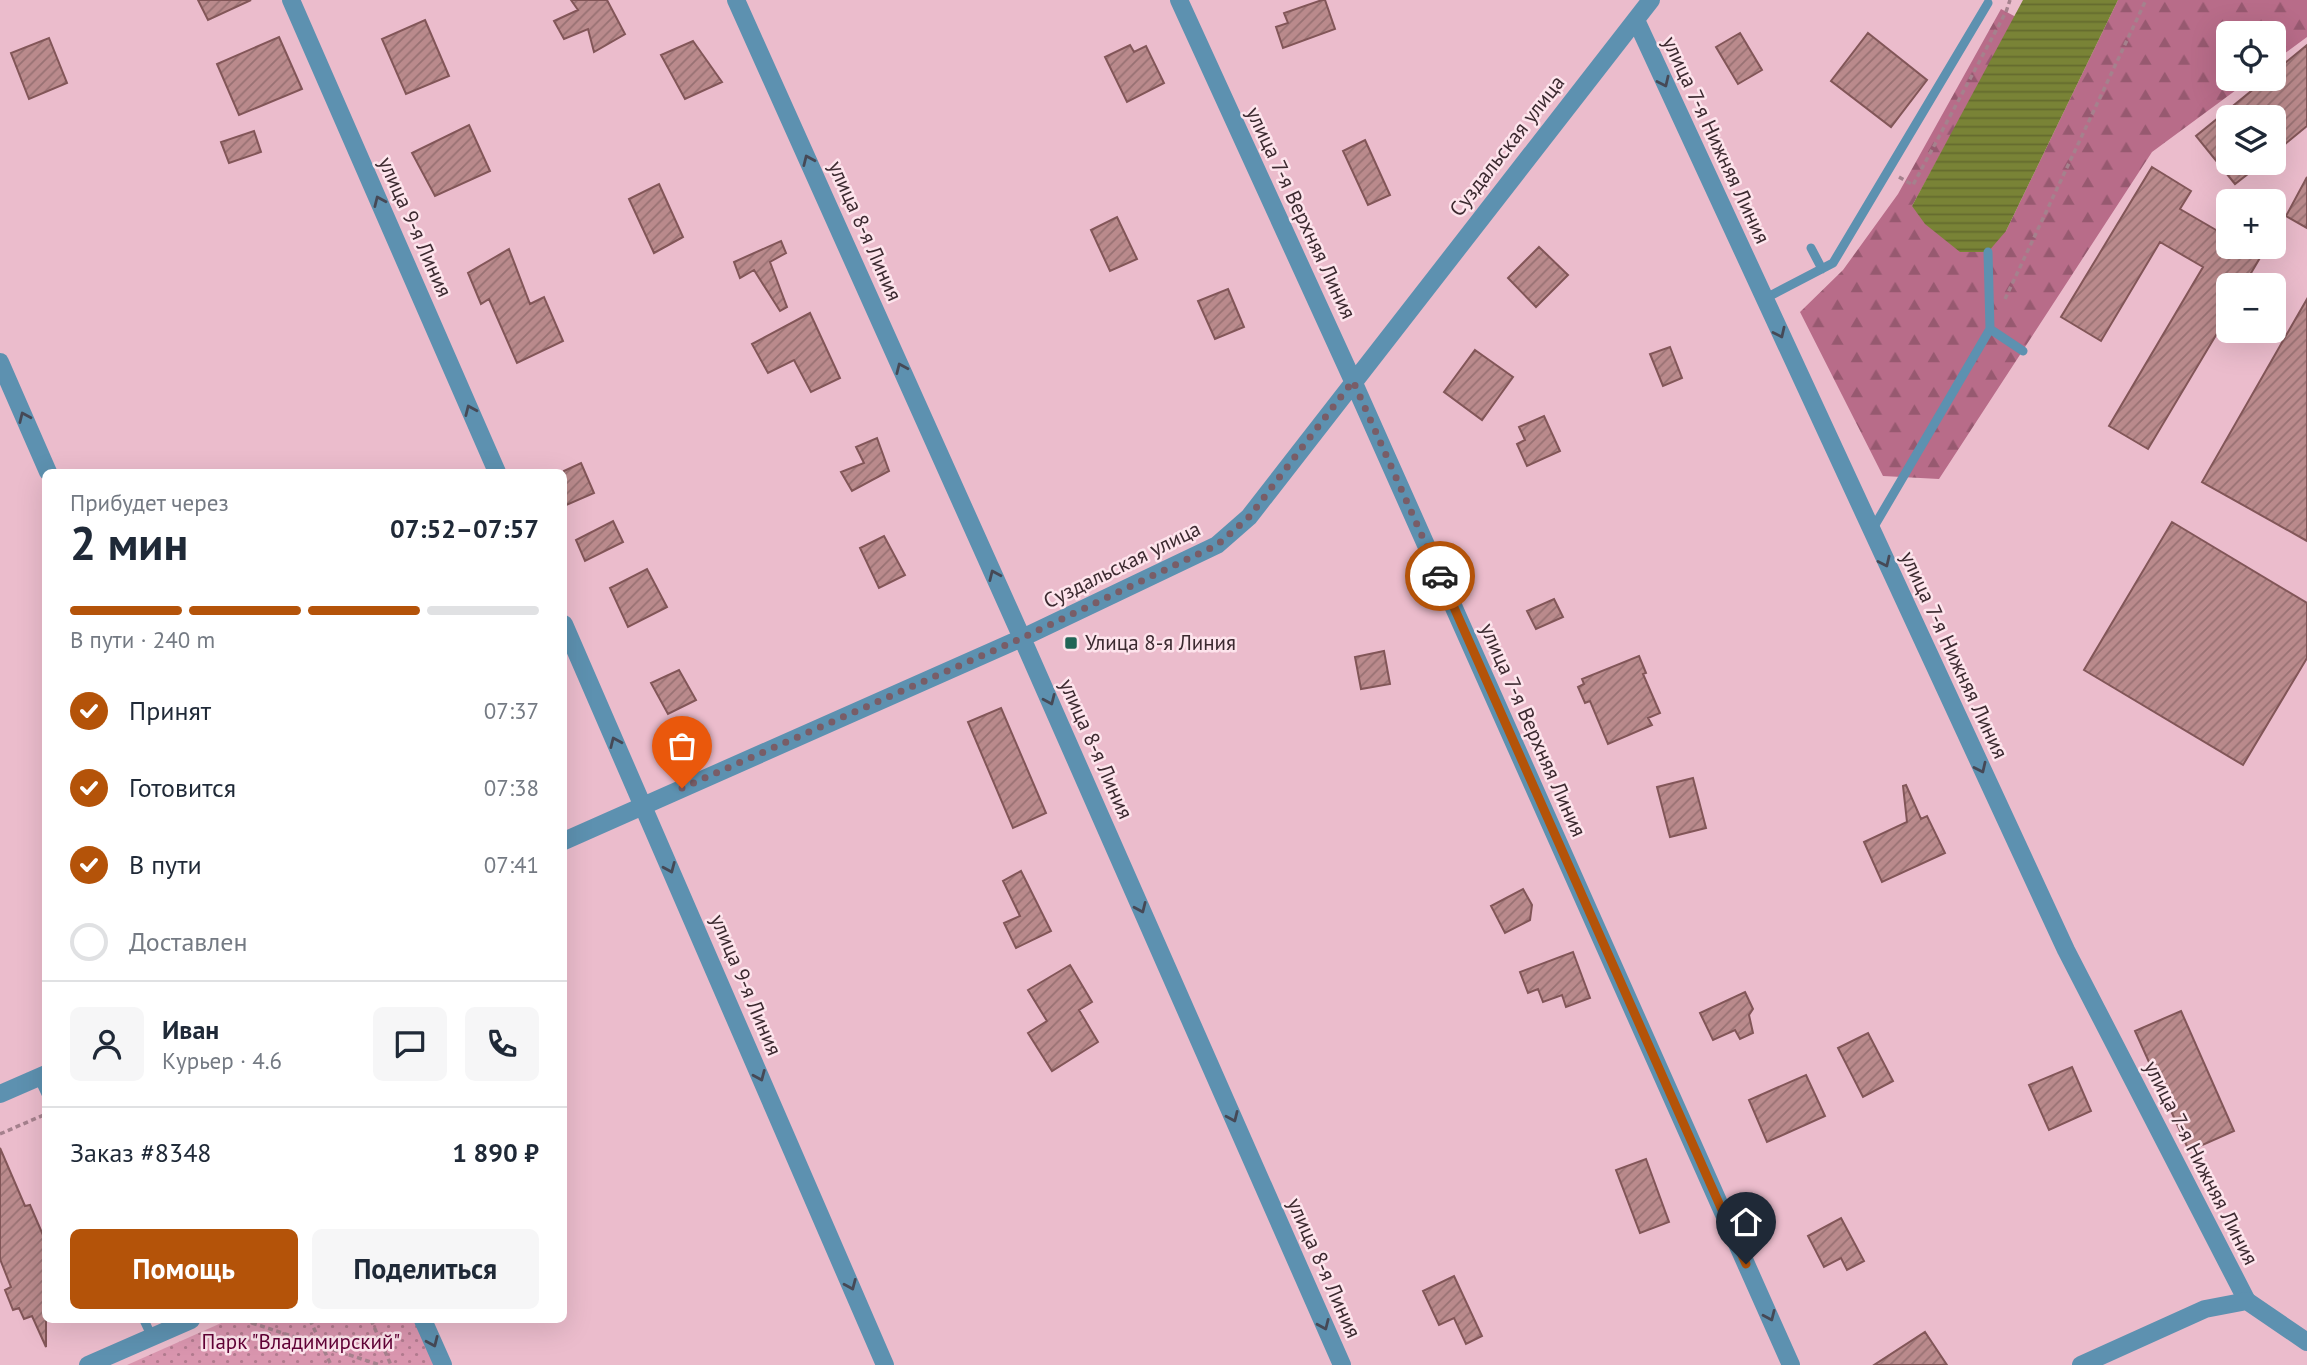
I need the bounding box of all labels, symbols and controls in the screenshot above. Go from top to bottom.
map controls [2216,21,2286,343]
button: locate [2216,21,2286,91]
street label: улица 7-я Нижняя Линия [1657,32,1776,248]
street label: Суздальская улица [1443,70,1570,222]
one-way arrow [1656,75,1670,87]
street label: улица 7-я Верхняя Линия [1240,102,1362,323]
button: layers [2216,105,2286,175]
street label: улица 9-я Линия [372,152,458,301]
one-way arrow [802,155,816,167]
street label: улица 8-я Линия [822,156,908,305]
button: + [2216,189,2286,259]
one-way arrow [373,196,387,209]
button: − [2216,273,2286,343]
one-way arrow [1772,326,1786,338]
one-way arrow [895,363,909,375]
one-way arrow [464,405,478,417]
one-way arrow [18,412,32,425]
text: Прибудет через [70,488,229,517]
text: 07:52–07:57 [390,512,539,545]
text: 2 мин [70,513,188,573]
street label: Суздальская улица [1039,515,1205,614]
courier [1405,541,1475,611]
street label: улица 7-я Нижняя Линия [1895,547,2014,763]
one-way arrow [1877,555,1891,567]
icon: car [1421,557,1459,595]
one-way arrow [988,570,1002,582]
street label: улица 7-я Верхняя Линия [1474,619,1593,841]
text: В пути · 240 m [70,625,215,654]
place label: Улица 8-я Линия [1085,629,1236,656]
marker: Улица 8-я Линия [1063,635,1079,651]
street label: улица 8-я Линия [1053,674,1139,823]
icon: check [70,692,108,730]
one-way arrow [1042,693,1056,705]
text: Принят [129,694,211,727]
text: 07:37 [484,696,539,725]
pin [652,716,712,788]
icon: bag [663,727,701,765]
one-way arrow [610,737,624,749]
one-way arrow [1973,761,1987,773]
icon: check [70,769,108,807]
text: Готовится [129,771,236,804]
text: 07:38 [484,773,539,802]
icon: check [70,846,108,884]
text: В пути [129,848,202,881]
text: 07:41 [484,850,539,879]
one-way arrow [662,860,676,873]
one-way arrow [1133,901,1147,914]
street label: улица 9-я Линия [705,910,788,1059]
text: Доставлен [129,925,248,958]
button: person [70,1007,144,1081]
button: chat [373,1007,447,1081]
button: phone [465,1007,539,1081]
text: Иван [162,1013,219,1046]
text: Курьер · 4.6 [162,1046,282,1075]
street label: улица 7-я Нижняя Линия [2138,1056,2265,1269]
one-way arrow [752,1069,766,1082]
one-way arrow [1225,1109,1239,1122]
text: Заказ #8348 [70,1136,212,1169]
text: 1 890 ₽ [452,1136,539,1169]
pin [1716,1192,1776,1264]
street label: улица 8-я Линия [1281,1193,1367,1342]
icon: home [1727,1203,1765,1241]
button: Помощь [70,1229,298,1309]
button: Поделиться [312,1229,539,1309]
one-way arrow [843,1278,857,1290]
one-way arrow [1762,1309,1776,1321]
one-way arrow [1316,1318,1330,1330]
park label: Парк "Владимирский" [202,1328,400,1355]
one-way arrow [425,1335,439,1347]

